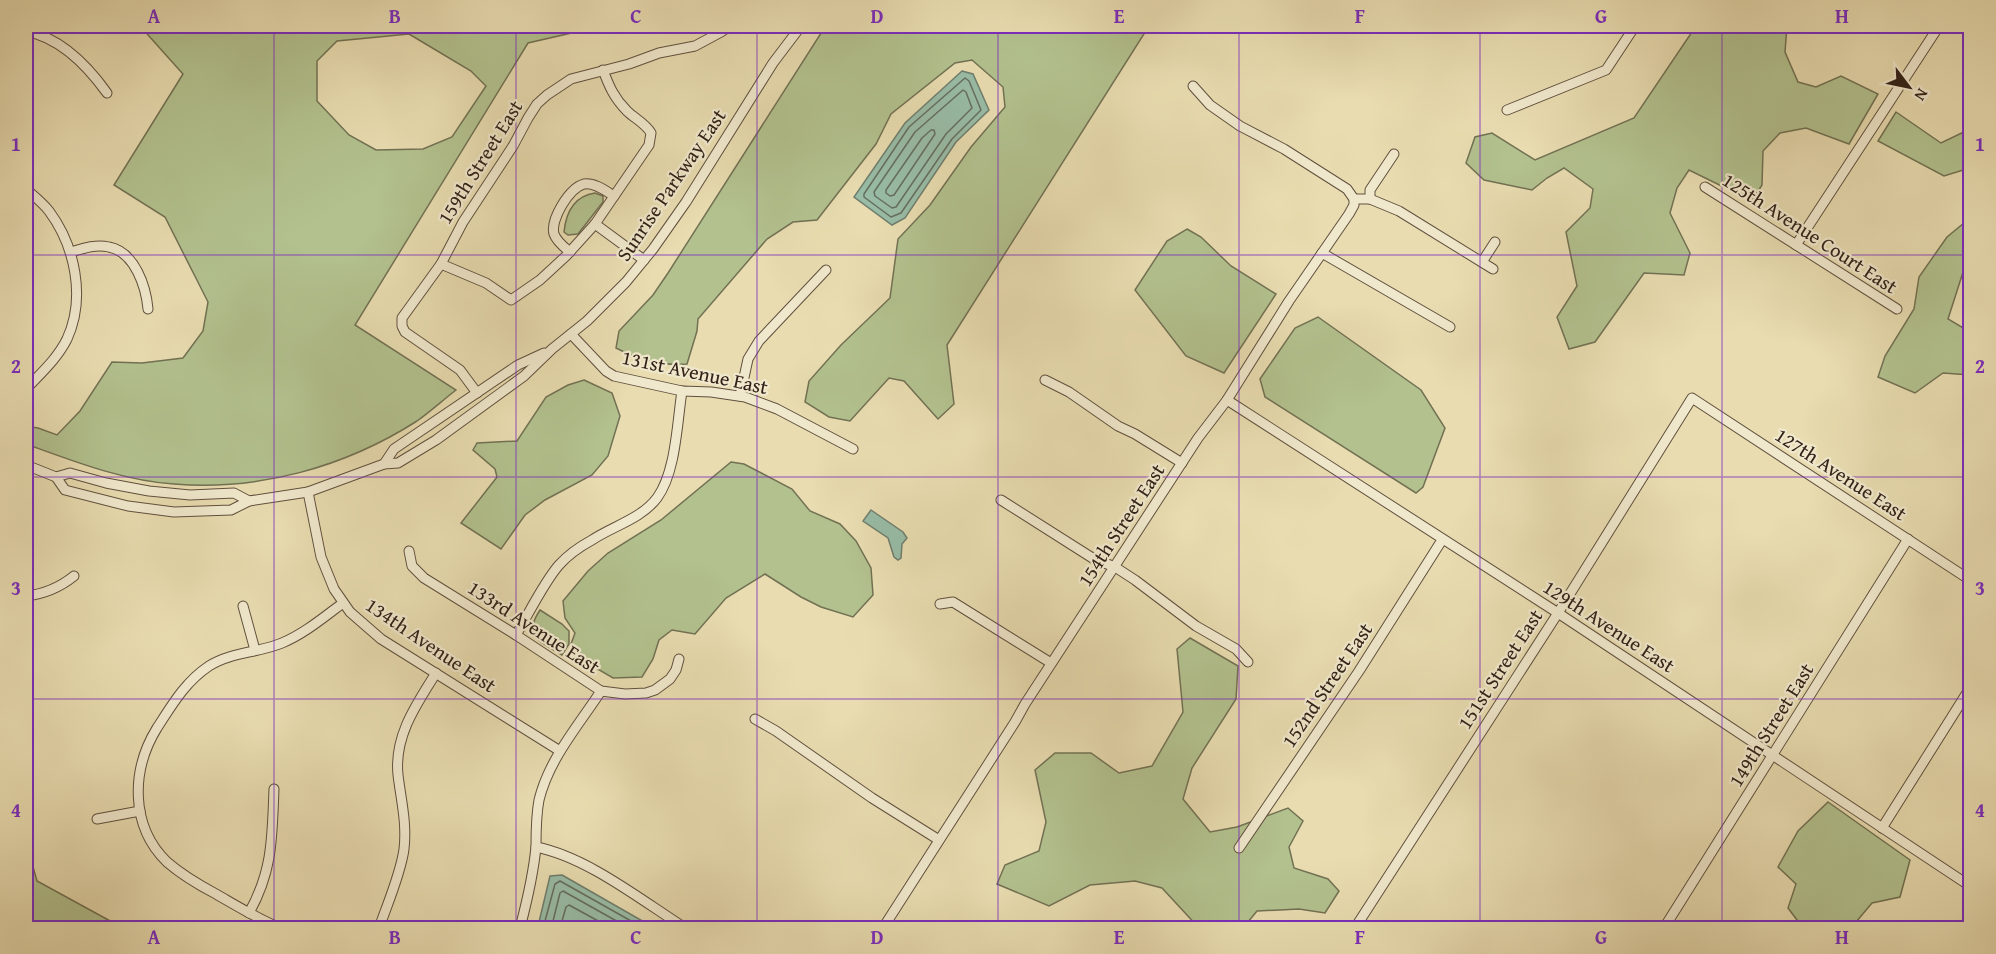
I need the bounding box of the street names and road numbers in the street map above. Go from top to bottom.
street label: 159th Street East [430,94,529,229]
street label: Sunrise Parkway East [609,103,732,267]
street label: 125th Avenue Court East [1717,165,1904,300]
street label: 131st Avenue East [619,342,771,401]
street label: 127th Avenue East [1770,420,1913,527]
street label: 154th Street East [1070,458,1171,592]
street label: 129th Avenue East [1538,572,1681,679]
street label: 133rd Avenue East [462,573,606,680]
street label: 134th Avenue East [360,590,502,699]
street label: 151st Street East [1450,603,1549,734]
street label: 152nd Street East [1274,617,1379,753]
street label: 149th Street East [1721,657,1820,792]

